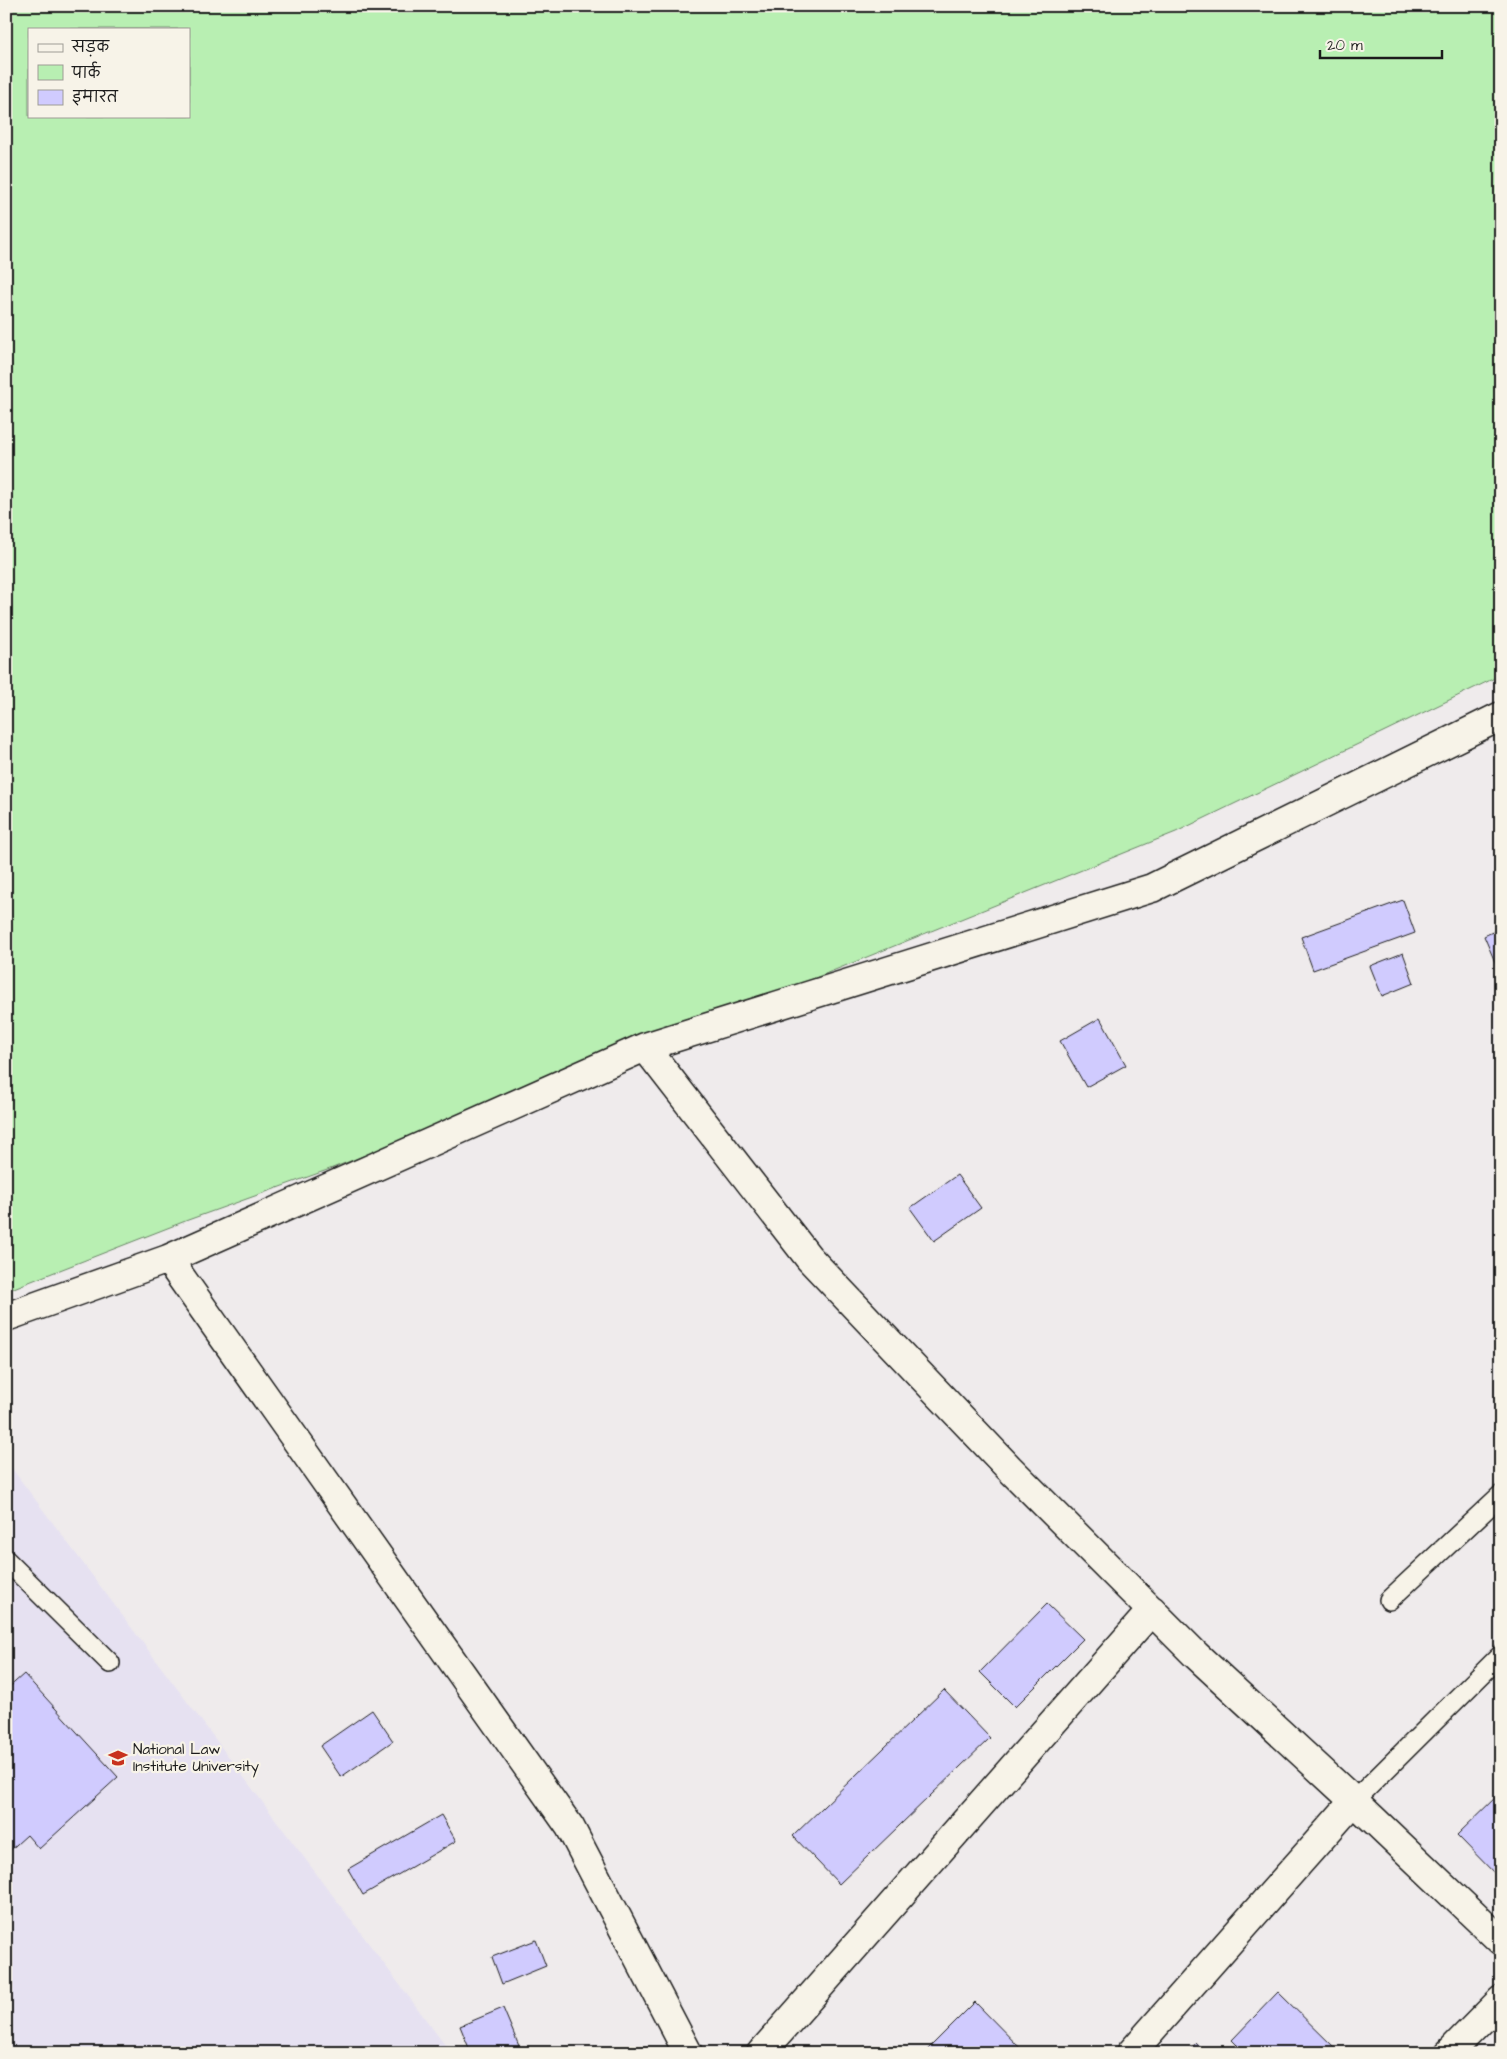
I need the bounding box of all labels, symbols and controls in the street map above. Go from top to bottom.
legend [28,28,190,118]
scale bar [1320,28,1442,60]
text: 20 m [1327,35,1363,56]
text: सड़क [71,37,110,58]
text: पार्क [71,61,102,84]
text: इमारत [72,87,119,108]
place label: National Law Institute University [133,1739,259,1778]
school or university icon: National Law Institute University [107,1747,129,1769]

